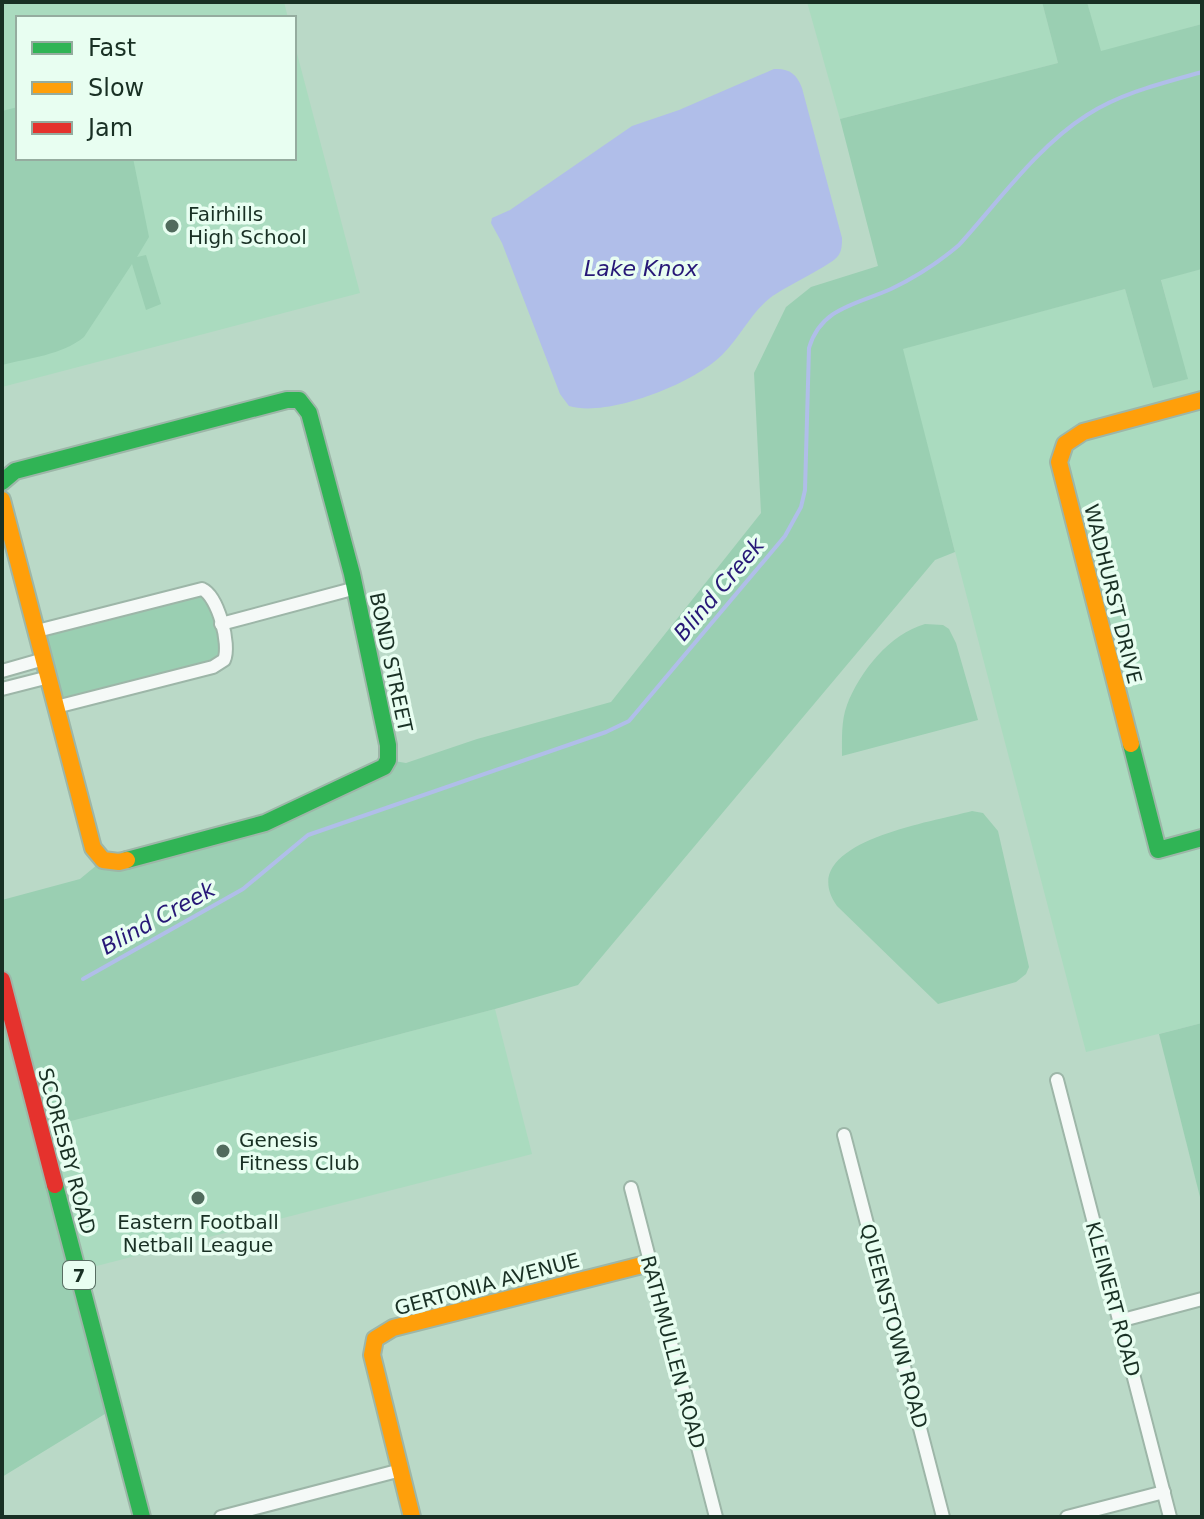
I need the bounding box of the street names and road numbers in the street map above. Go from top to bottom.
street label: WADHURST DRIVE [1079,502,1147,686]
street label: BOND STREET [364,590,418,735]
street label: SCORESBY ROAD [33,1065,101,1237]
street label: KLEINERT ROAD [1081,1219,1145,1379]
street label: QUEENSTOWN ROAD [855,1221,933,1431]
street label: GERTONIA AVENUE [392,1248,582,1320]
street label: RATHMULLEN ROAD [636,1253,710,1451]
road number: 7 [63,1261,95,1289]

